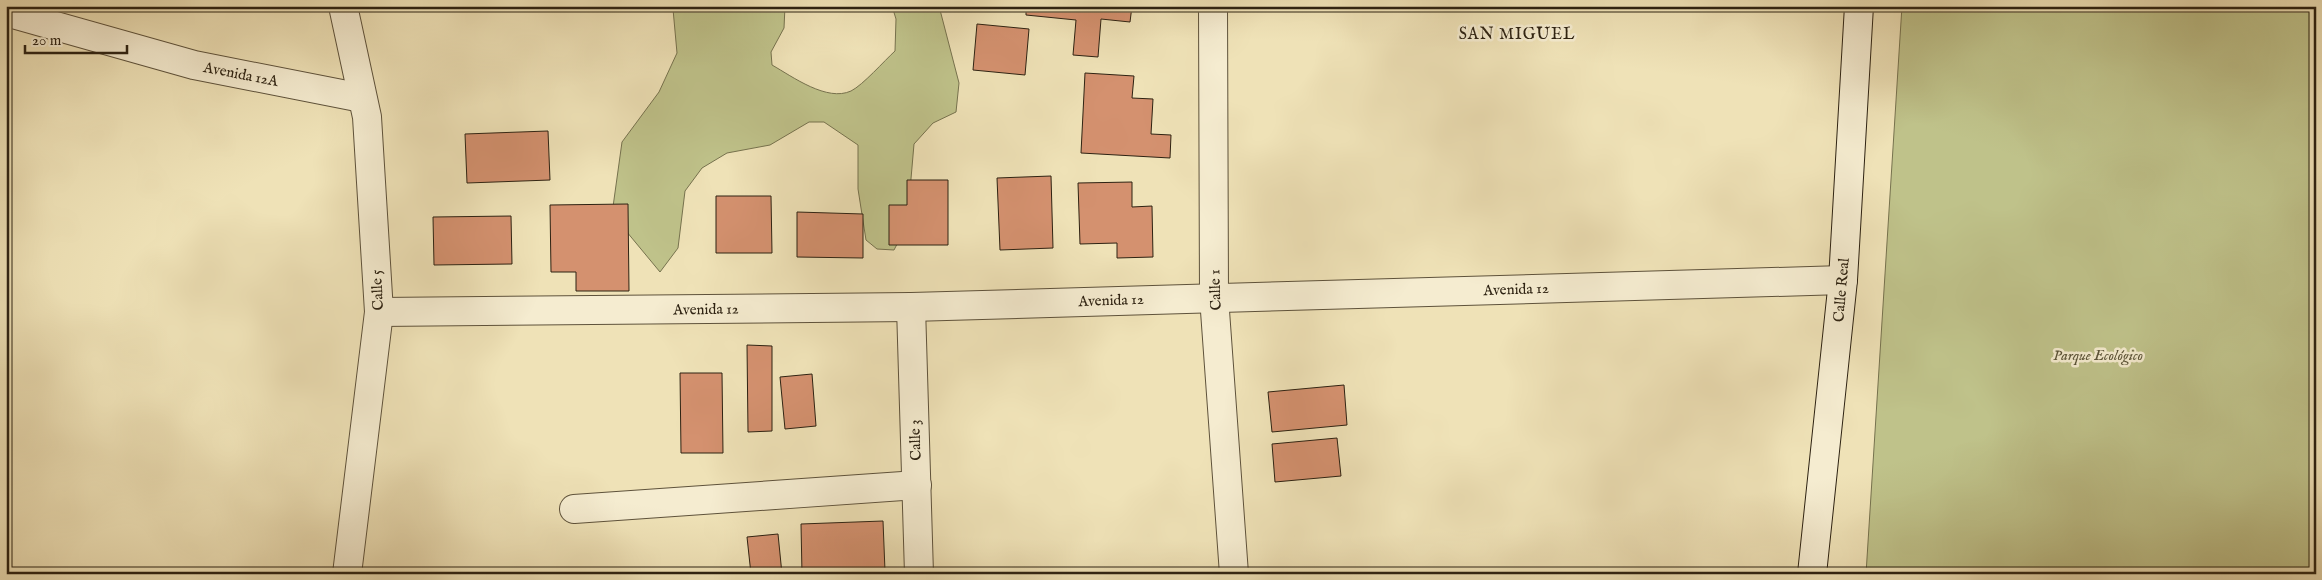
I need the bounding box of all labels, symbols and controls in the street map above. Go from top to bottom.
scale bar [25,22,128,54]
district label: SAN MIGUEL [1459,25,1575,45]
text: 20 m [32,31,62,50]
street label: Avenida 12A [201,58,281,91]
street label: Calle Real [1829,256,1854,323]
street label: Calle 5 [367,268,388,311]
street label: Calle 1 [1205,269,1226,311]
street label: Avenida 12 [1482,279,1549,300]
street label: Avenida 12 [1077,290,1144,311]
street label: Avenida 12 [672,299,739,320]
park label: Parque Ecológico [2053,346,2143,366]
street label: Calle 3 [905,419,926,461]

